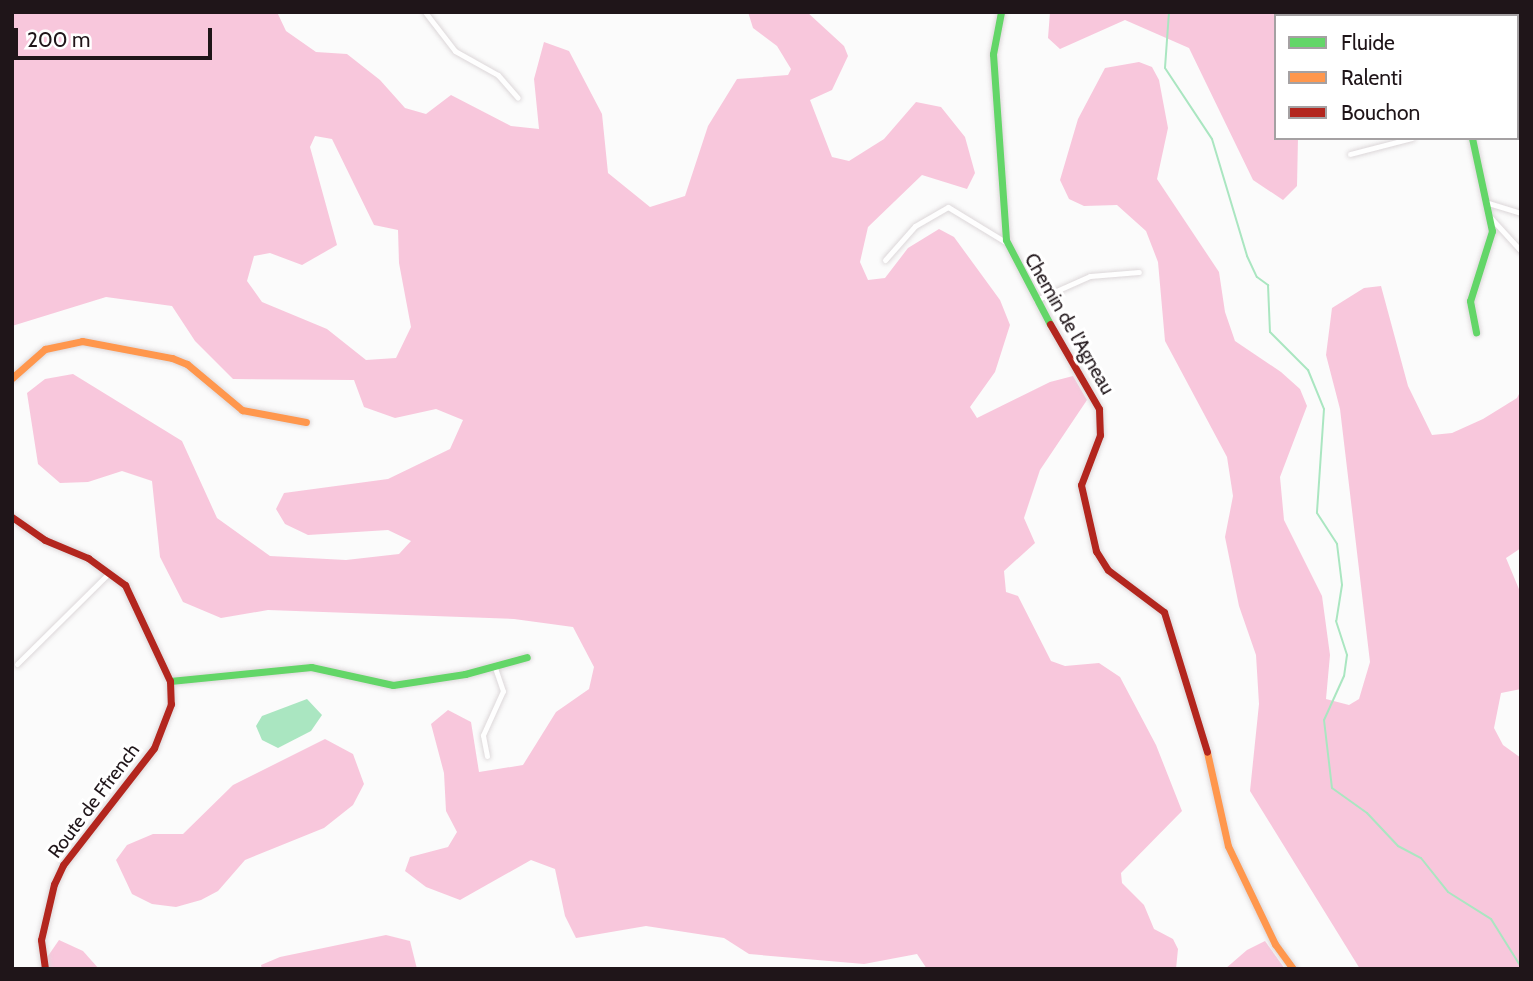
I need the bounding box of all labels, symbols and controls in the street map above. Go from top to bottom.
scale bar [18,14,215,58]
legend [1274,14,1519,140]
text: 200 m [27,27,90,52]
text: Fluide [1341,30,1395,55]
text: Ralenti [1341,65,1402,90]
text: Bouchon [1341,100,1420,125]
street label: Chemin de l’Agneau [1019,249,1119,399]
street label: Route de Ffrench [44,739,144,863]

